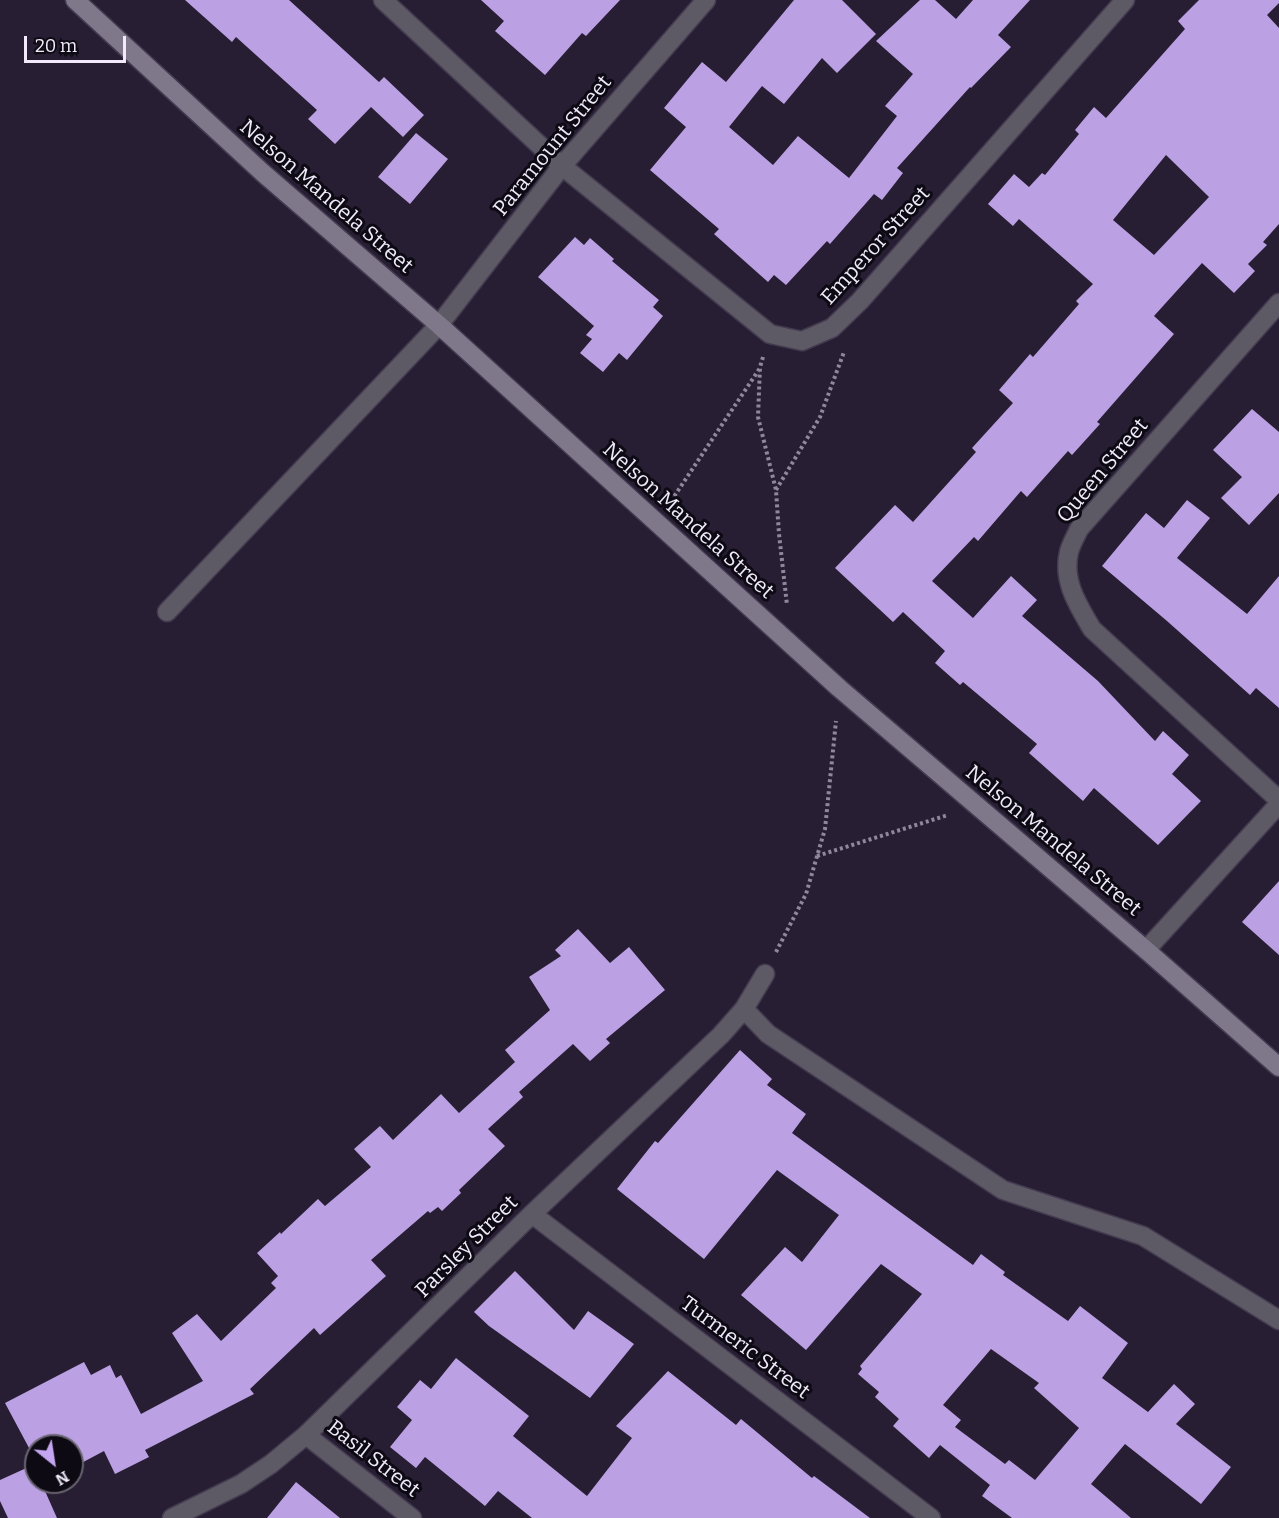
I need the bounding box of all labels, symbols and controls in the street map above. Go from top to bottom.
scale bar [27,24,129,62]
text: 20 m [35,35,77,57]
street label: Paramount Street [489,71,617,221]
street label: Nelson Mandela Street [234,115,418,279]
street label: Emperor Street [816,182,936,310]
street label: Queen Street [1052,414,1154,528]
street label: Nelson Mandela Street [597,438,779,604]
street label: Nelson Mandela Street [960,760,1146,922]
street label: Parsley Street [411,1191,523,1303]
street label: Turmeric Street [676,1291,814,1405]
street label: Basil Street [322,1415,424,1503]
north arrow [24,1434,84,1494]
text: N [52,1467,72,1490]

